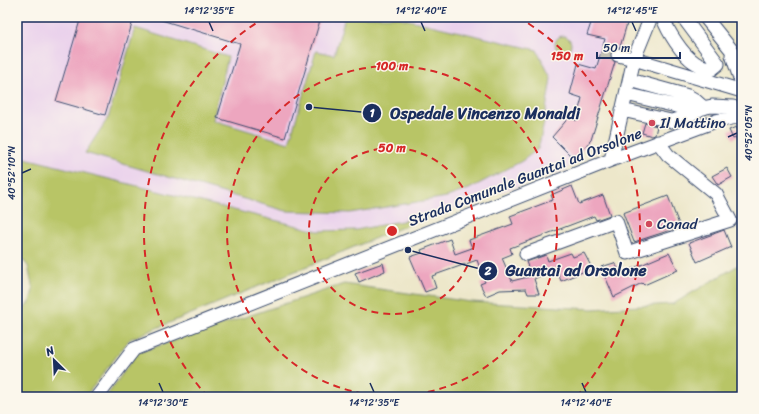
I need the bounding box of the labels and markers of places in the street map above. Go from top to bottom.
callout: Ospedale Vincenzo Monaldi [362,99,587,127]
place label: Il Mattino [659,110,727,136]
marker: Il Mattino [647,118,657,128]
place label: Conad [657,211,699,237]
marker: Conad [644,219,654,229]
centre of rings [385,224,399,238]
callout: Guantai ad Orsolone [478,257,655,285]

